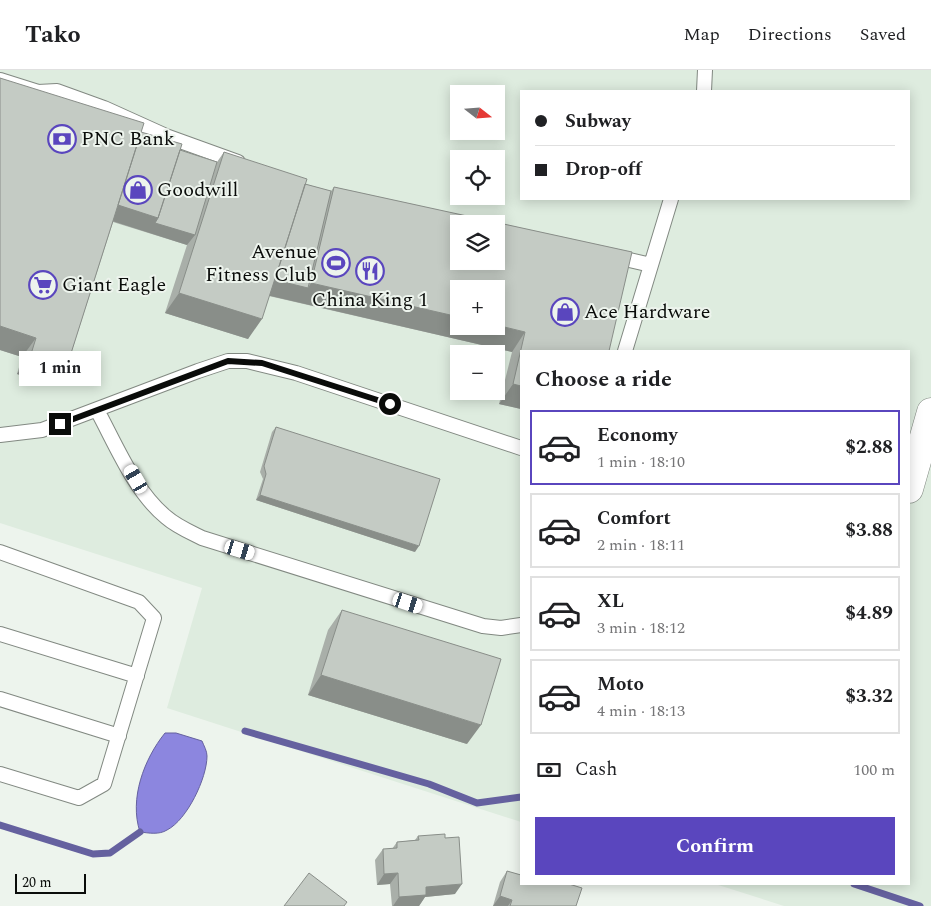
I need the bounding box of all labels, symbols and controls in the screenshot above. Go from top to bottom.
text: Tako [25,17,81,53]
text: Map [684,21,720,48]
text: Directions [748,21,832,48]
text: Saved [860,21,906,48]
north arrow [450,85,505,140]
map controls [450,85,505,400]
text: Subway [565,107,631,136]
bank icon: PNC Bank [47,124,77,154]
place label: PNC Bank [81,124,175,154]
button: locate [450,150,505,205]
text: Drop-off [565,155,642,184]
shop icon: Goodwill [123,175,153,205]
place label: Goodwill [157,175,238,205]
button: layers [450,215,505,270]
place label: Avenue Fitness Club [205,237,317,290]
sports icon: Avenue Fitness Club [321,248,351,278]
restaurant icon: China King 1 [355,256,385,286]
supermarket icon: Giant Eagle [28,270,58,300]
place label: Giant Eagle [62,270,166,300]
button: + [450,280,505,335]
place label: China King 1 [312,285,428,315]
shop icon: Ace Hardware [550,297,580,327]
place label: Ace Hardware [584,297,710,327]
button: − [450,345,505,400]
callout: 1 min [19,352,101,386]
text: 1 min [39,356,81,380]
text: Choose a ride [535,363,672,396]
route start [379,393,401,415]
route end [49,413,71,435]
text: Economy [597,421,678,450]
icon: car [537,425,582,470]
text: $2.88 [845,433,893,462]
text: 1 min · 18:10 [597,450,685,474]
car [122,462,149,496]
text: Comfort [597,504,671,533]
icon: car [537,508,582,553]
text: $3.88 [845,516,893,545]
text: 2 min · 18:11 [597,533,685,557]
car [223,538,256,562]
text: XL [597,587,624,616]
car [391,591,424,615]
icon: car [537,591,582,636]
text: $4.89 [845,599,893,628]
text: 3 min · 18:12 [597,616,685,640]
text: Moto [597,670,644,699]
icon: car [537,674,582,719]
text: $3.32 [845,682,893,711]
text: 4 min · 18:13 [597,699,685,723]
text: Cash [575,755,617,784]
icon: cash [535,756,563,784]
text: 100 m [853,758,895,782]
button: Confirm [535,817,895,875]
scale bar [15,871,86,894]
text: 20 m [22,872,52,893]

